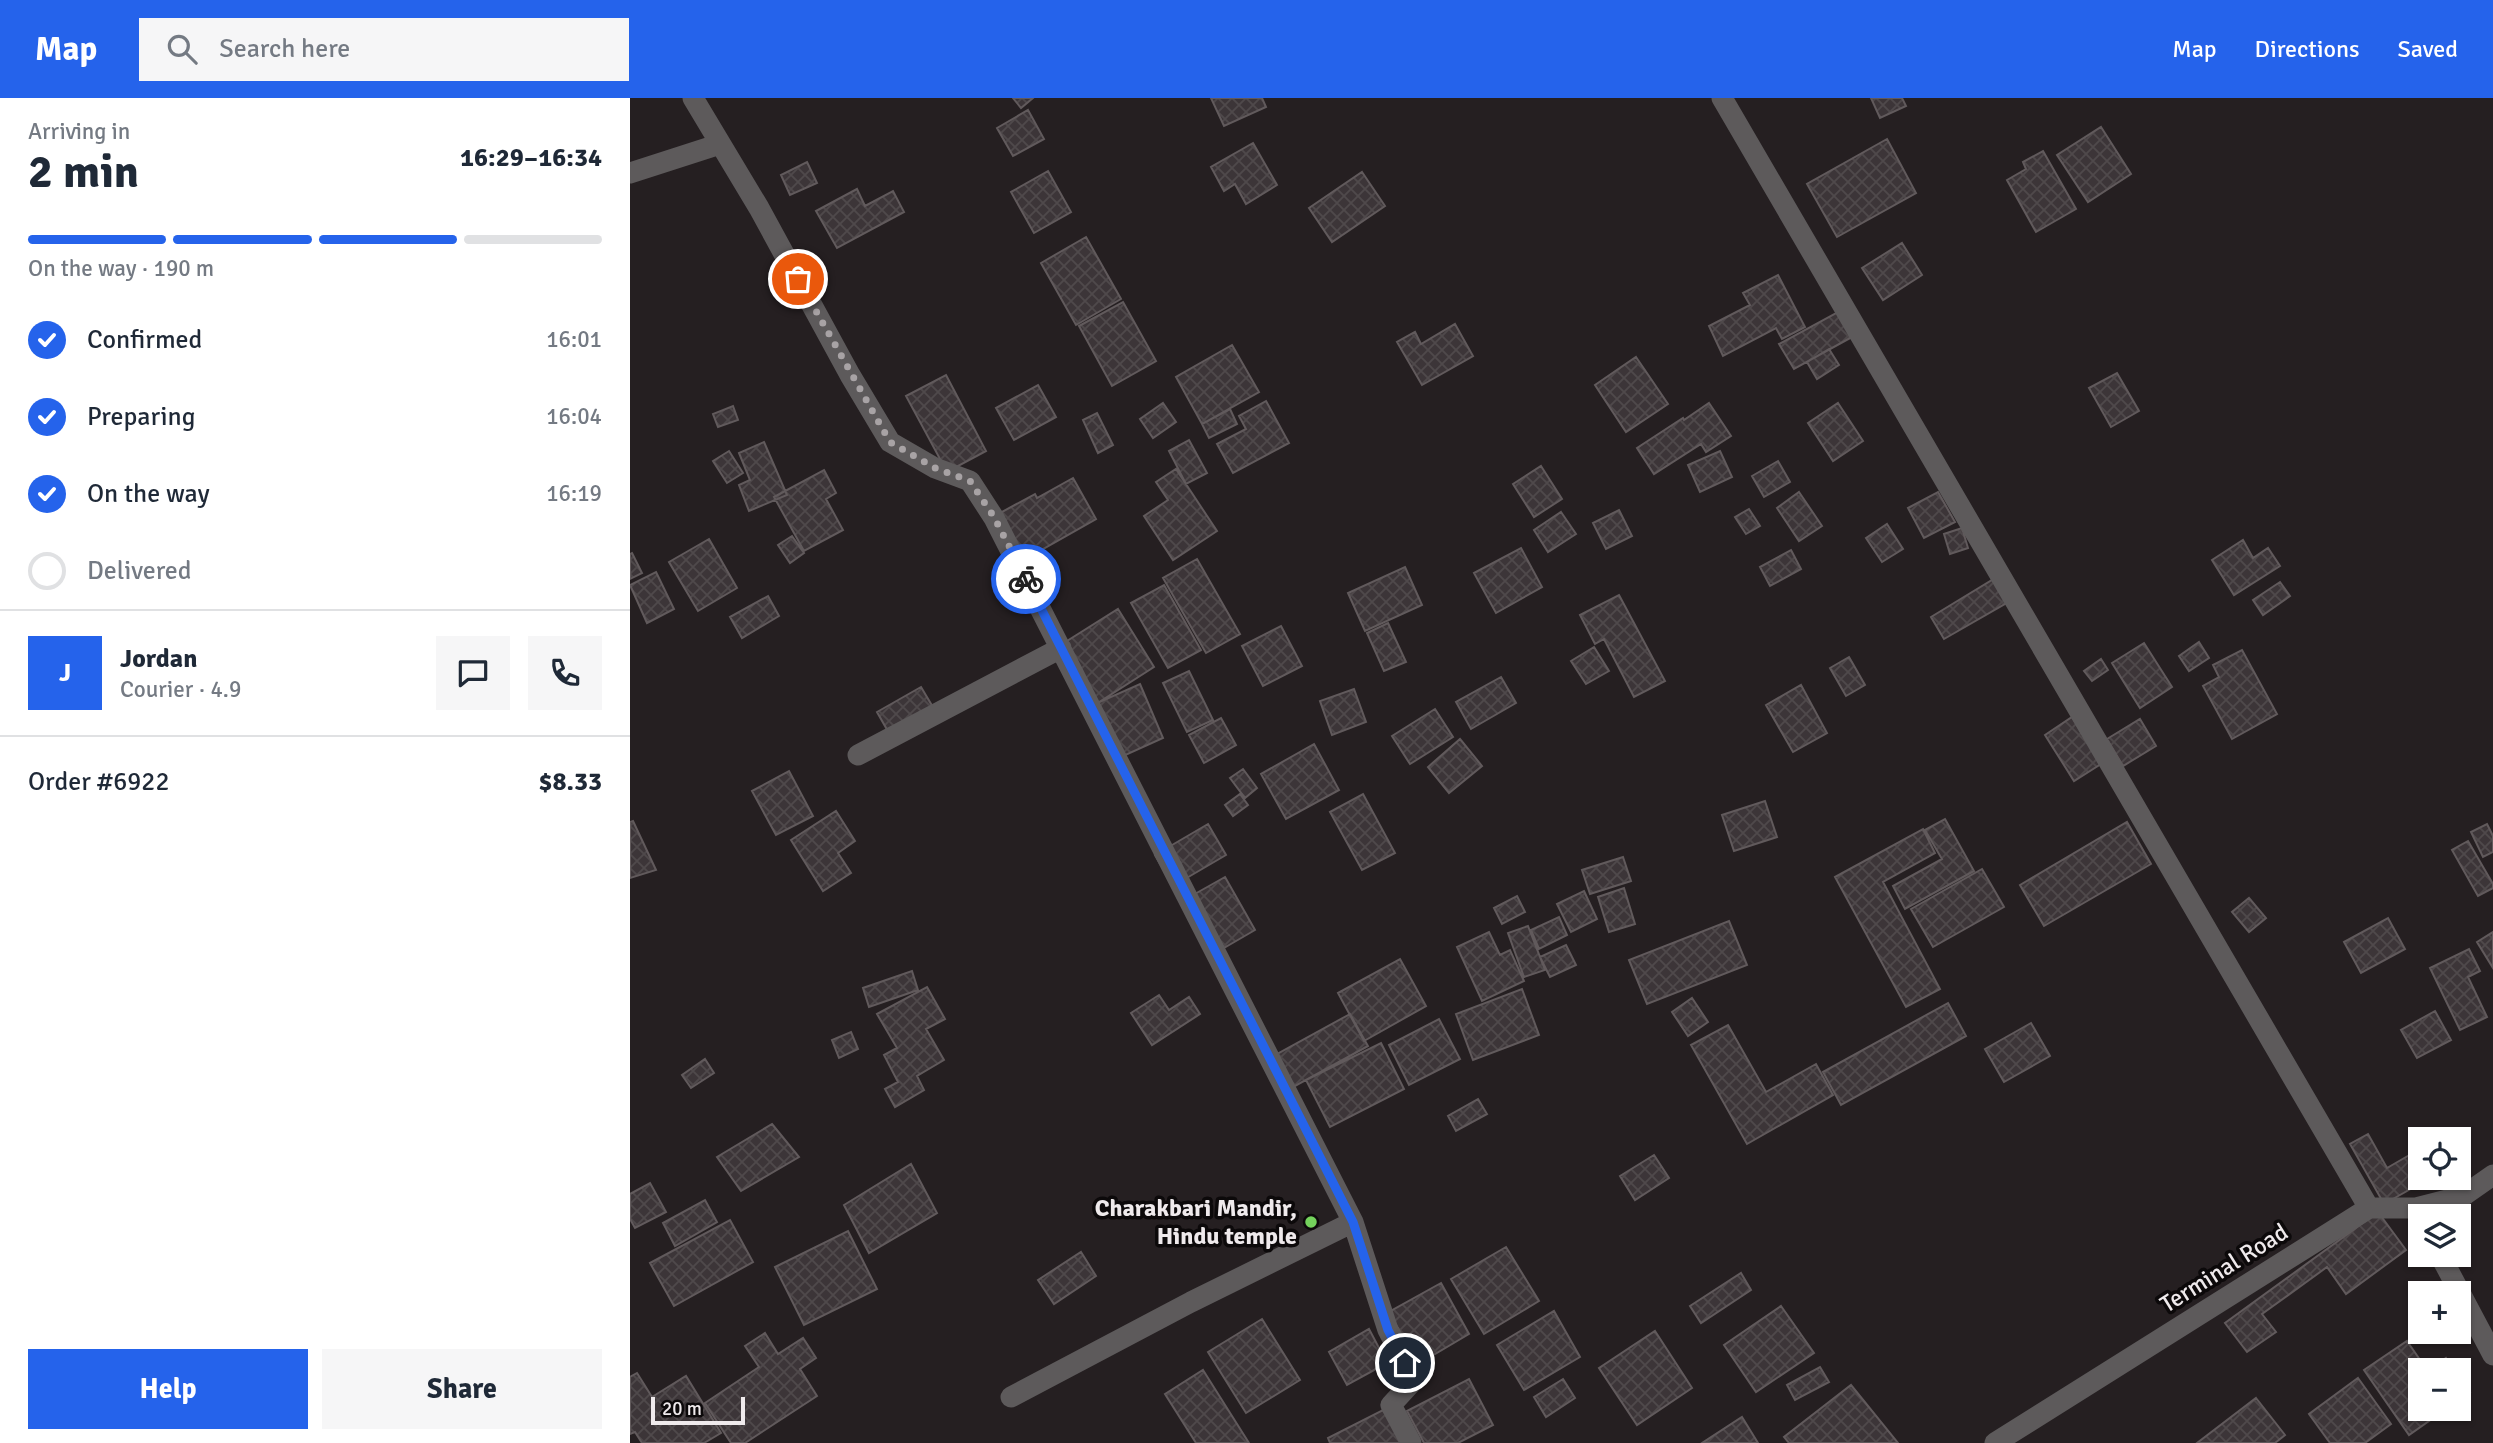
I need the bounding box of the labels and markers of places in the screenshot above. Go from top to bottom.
pin [768,249,828,309]
place label: Charakbari Mandir, Hindu temple [1095,1193,1297,1251]
marker: Charakbari Mandir, Hindu temple [1303,1214,1319,1230]
pin [1375,1333,1435,1393]

